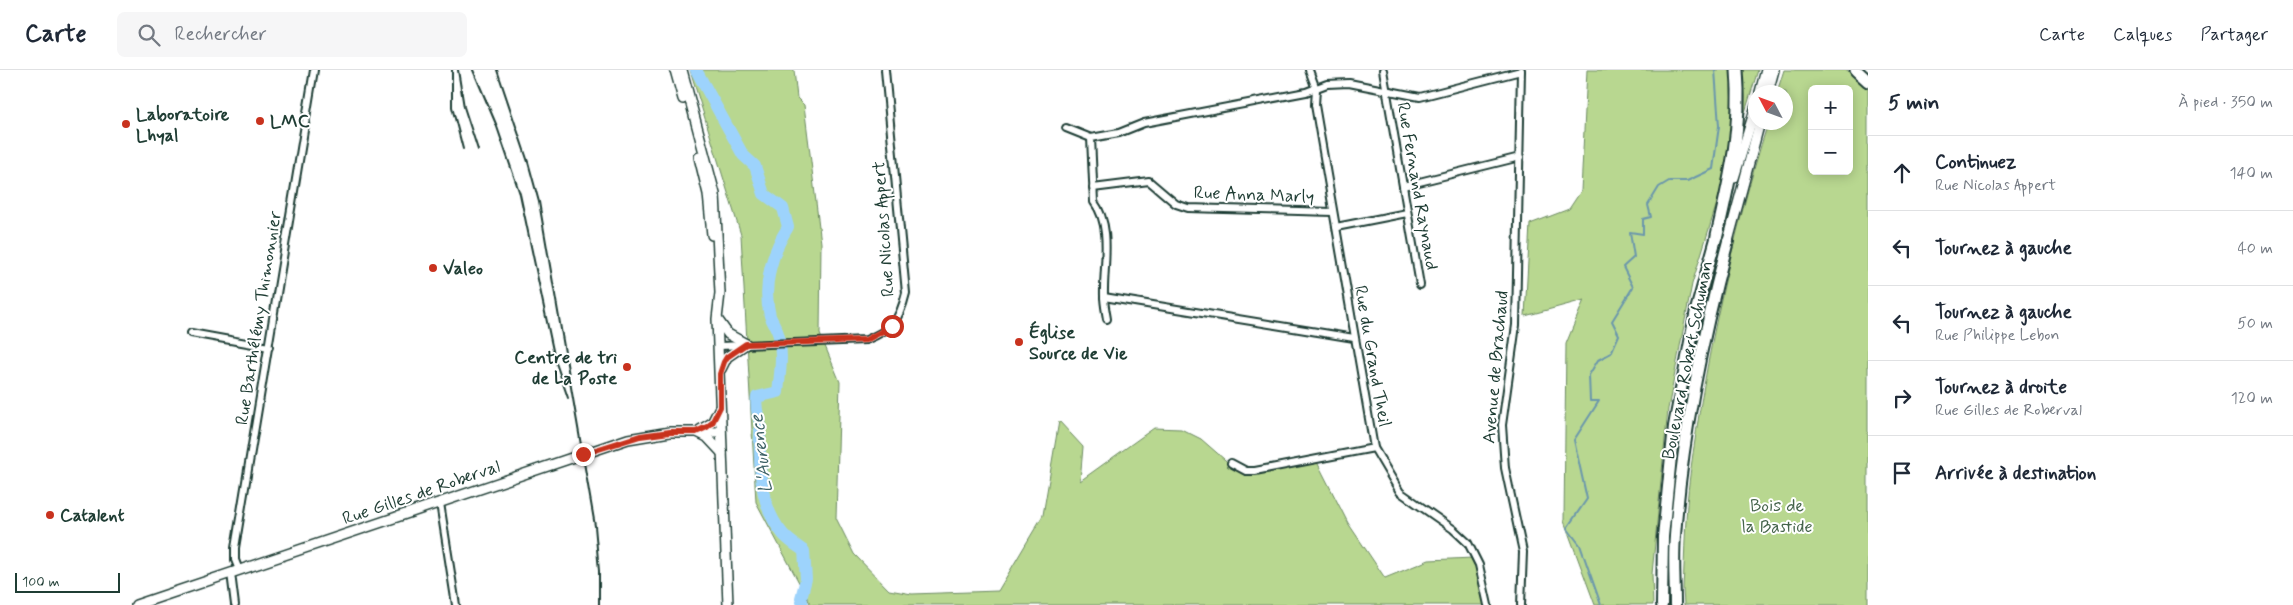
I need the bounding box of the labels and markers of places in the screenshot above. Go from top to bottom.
place label: Laboratoire Lhyal [136,103,230,148]
place label: LMC [270,110,310,134]
marker: LMC [254,115,266,127]
marker: Laboratoire Lhyal [120,118,132,130]
place label: Valeo [443,257,483,281]
marker: Valeo [427,262,439,274]
place label: Église Source de Vie [1029,320,1128,366]
marker: Église Source de Vie [1013,336,1025,348]
place label: Centre de tri de La Poste [514,346,617,391]
marker: Centre de tri de La Poste [621,361,633,373]
place label: Catalent [60,504,125,528]
marker: Catalent [44,509,56,521]

